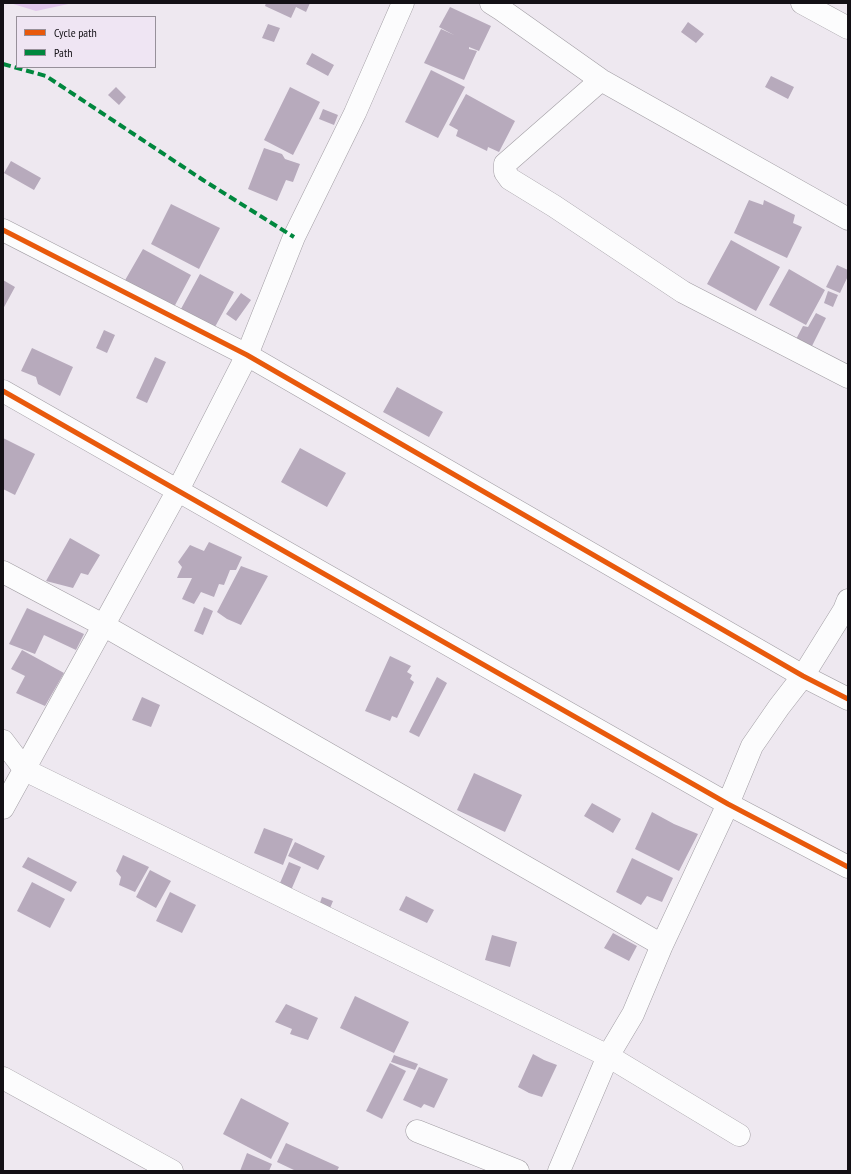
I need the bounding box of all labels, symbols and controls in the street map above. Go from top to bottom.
legend [16,16,156,68]
text: Cycle path [54,25,97,40]
text: Path [54,45,72,60]

